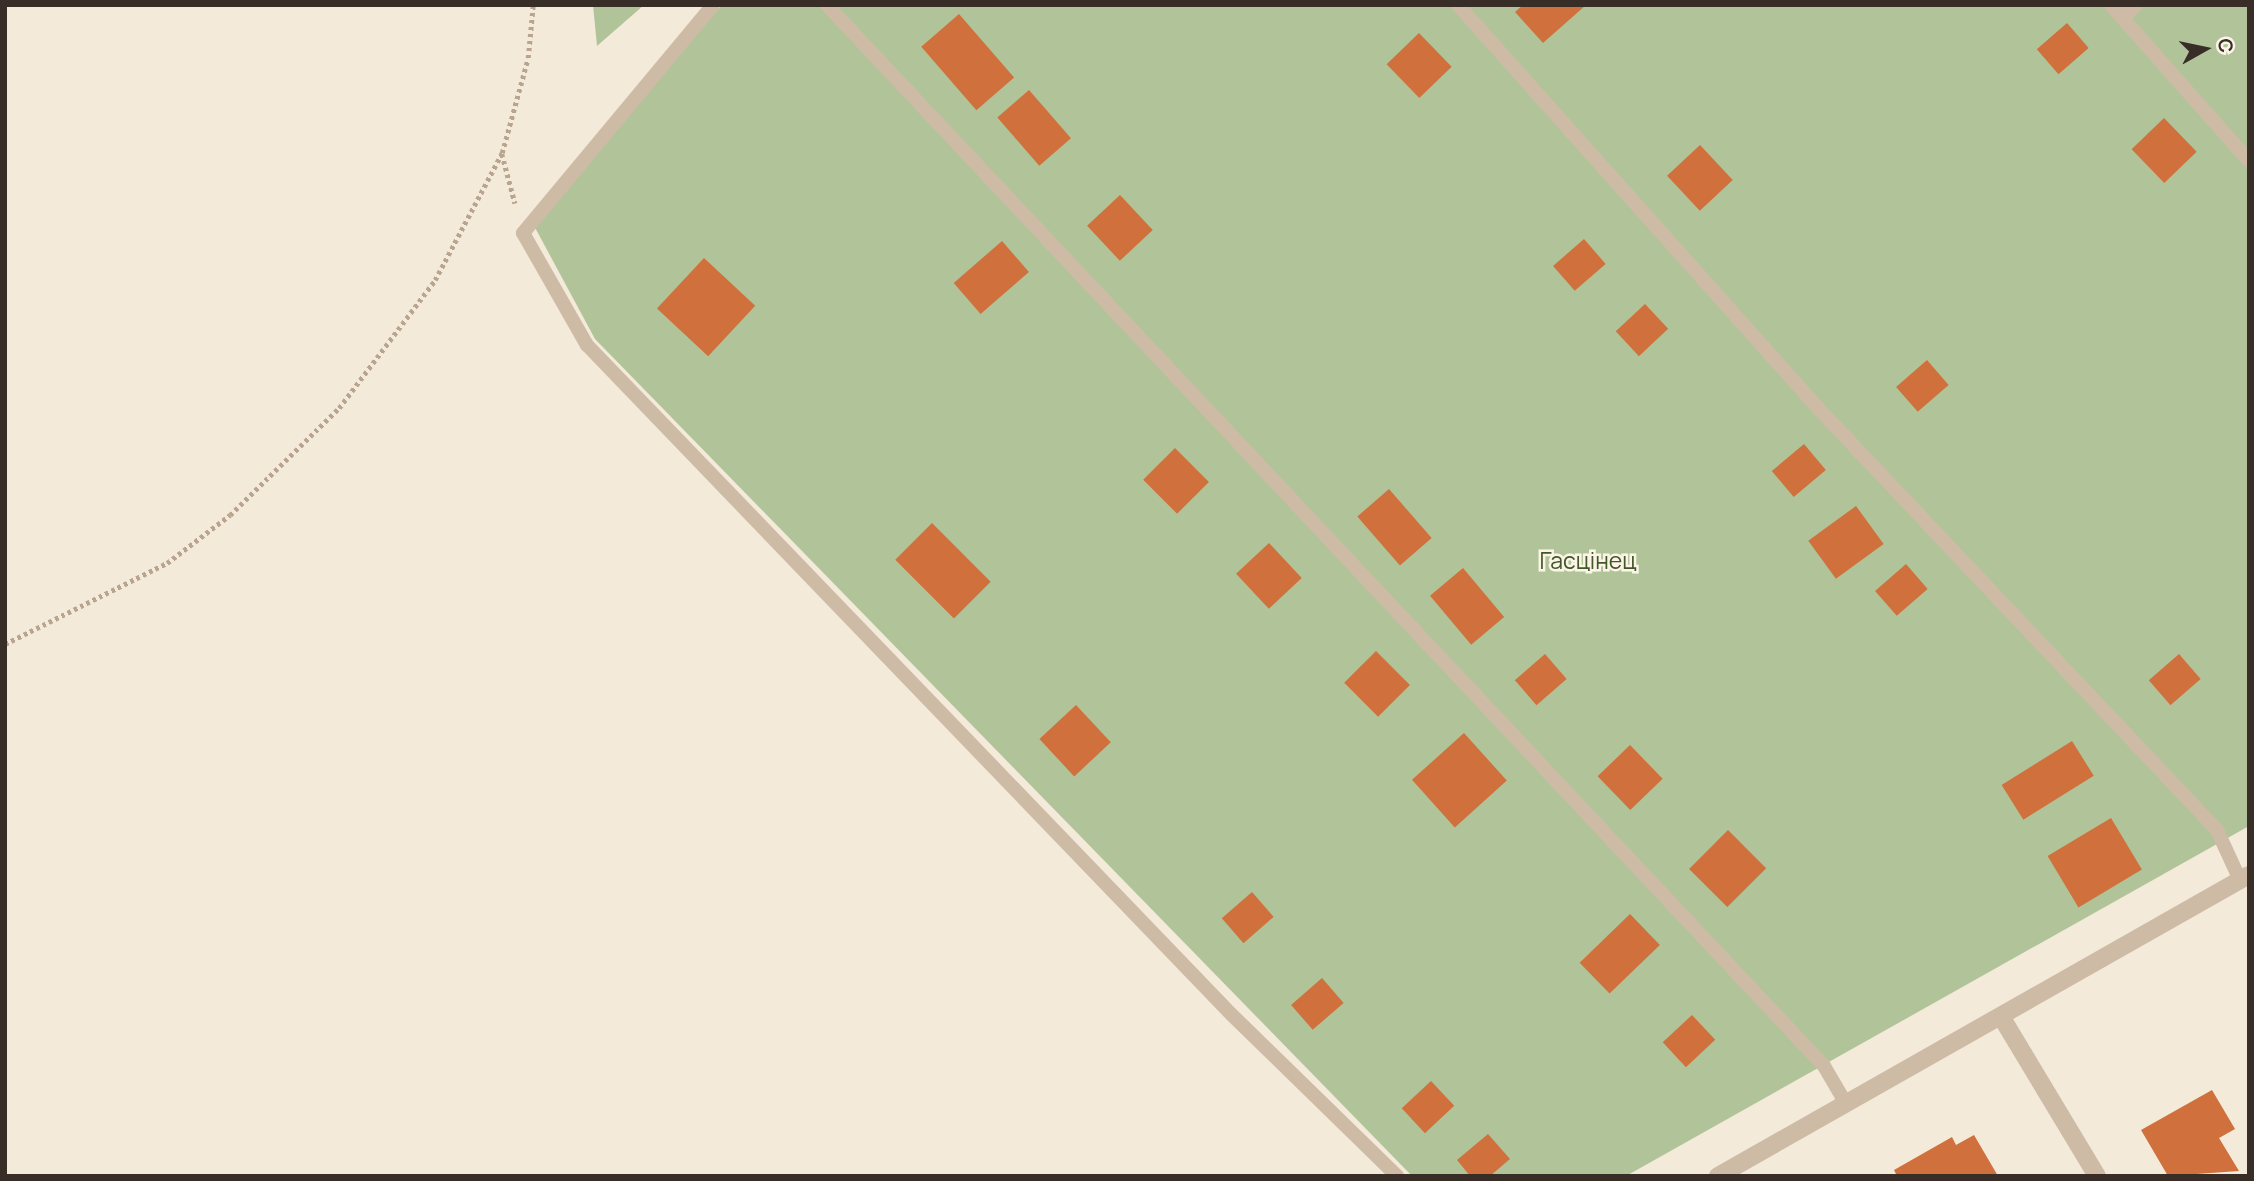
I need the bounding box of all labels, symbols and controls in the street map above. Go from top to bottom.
north arrow [2170,14,2240,84]
text: С [2212,37,2240,55]
park label: Гасцінец [1540,546,1636,574]

